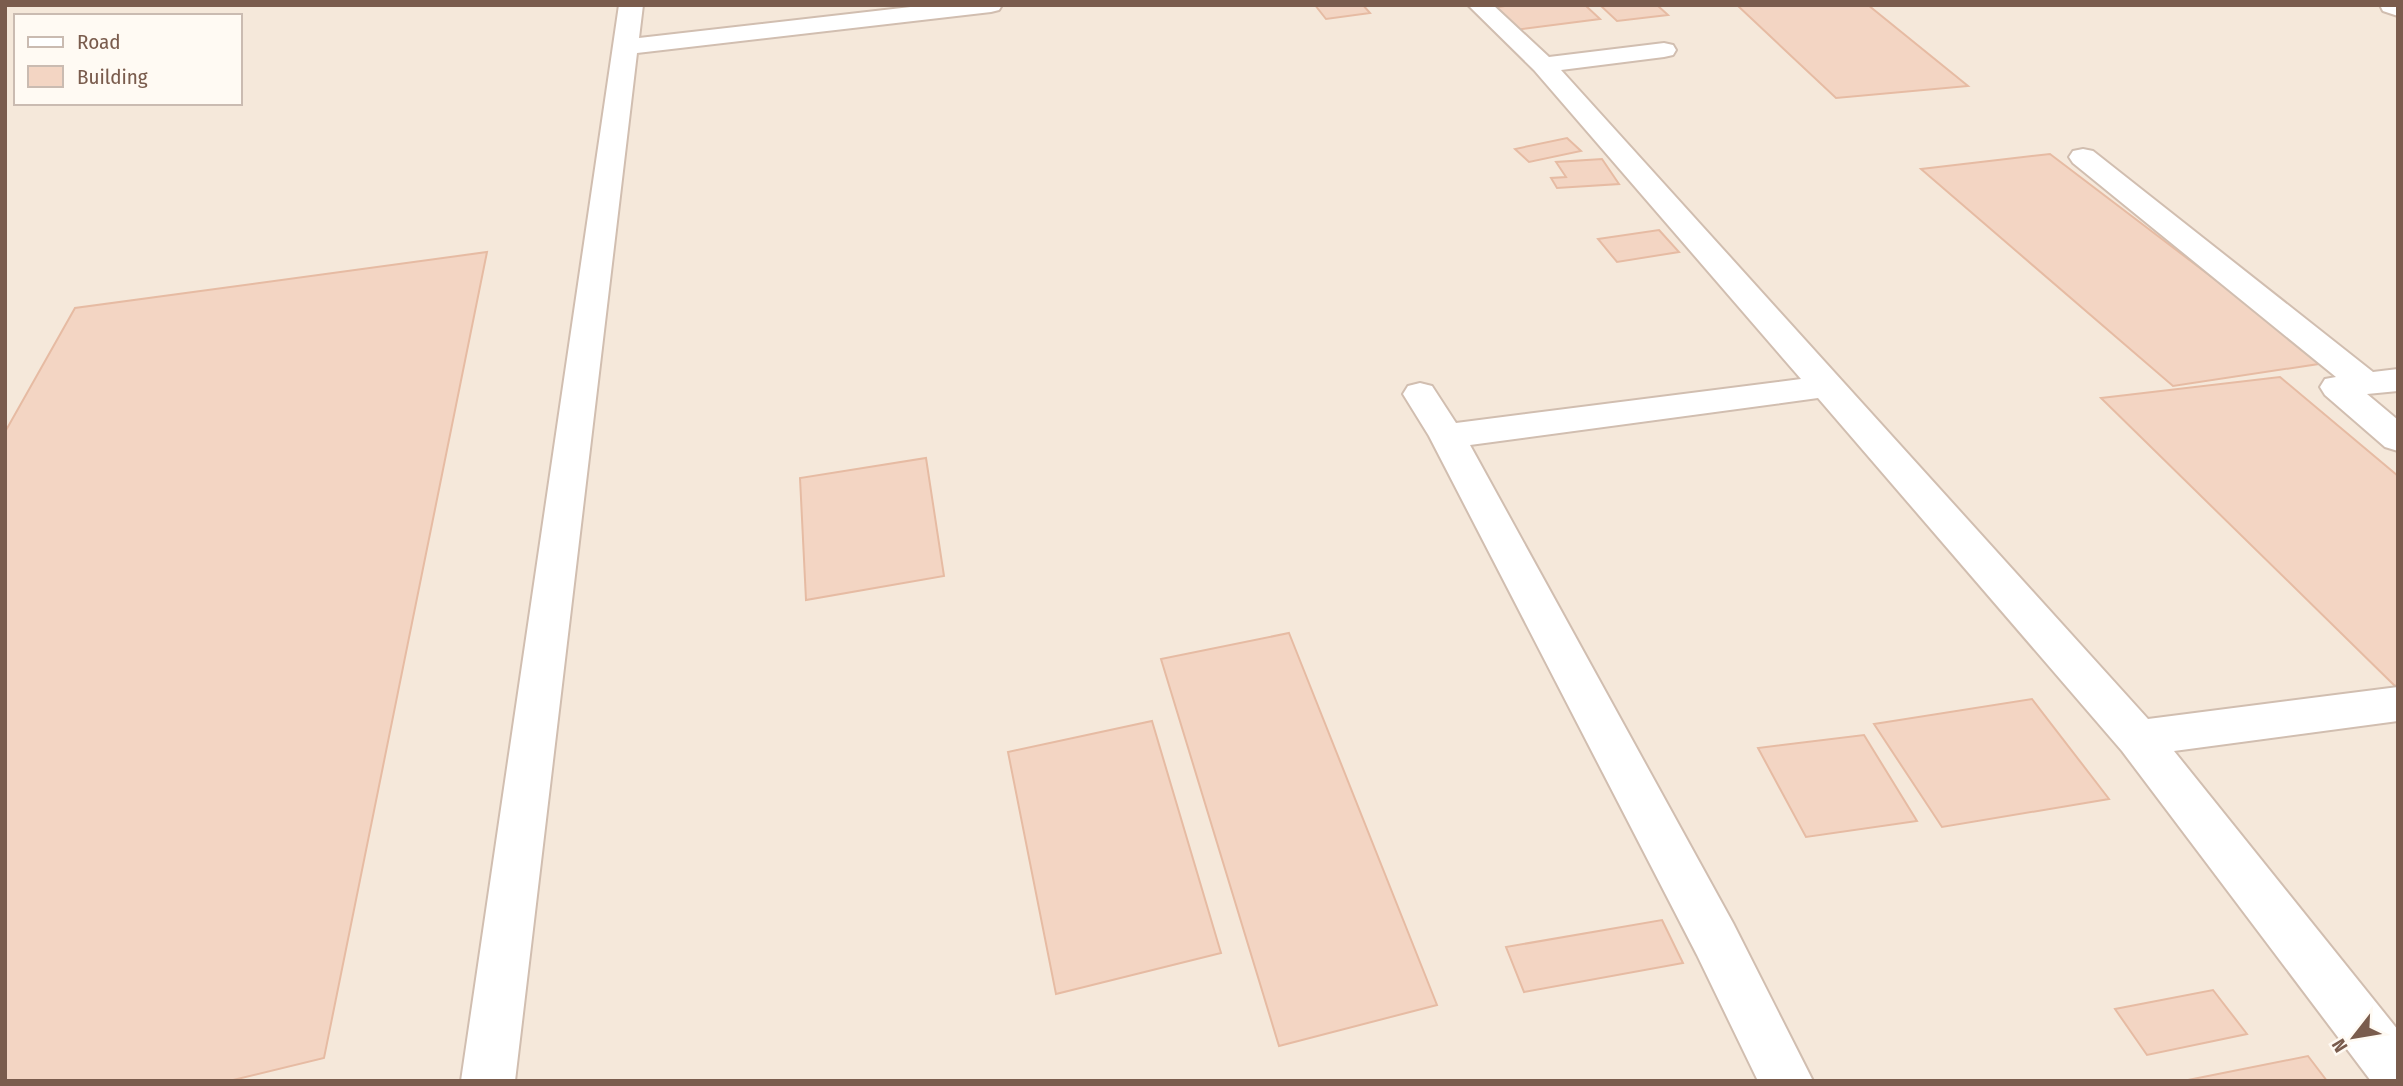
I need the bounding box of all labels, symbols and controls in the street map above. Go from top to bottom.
legend [14,14,242,105]
text: Road [77,29,121,55]
text: Building [77,64,148,90]
north arrow [2319,1002,2389,1072]
text: N [2327,1035,2353,1056]

